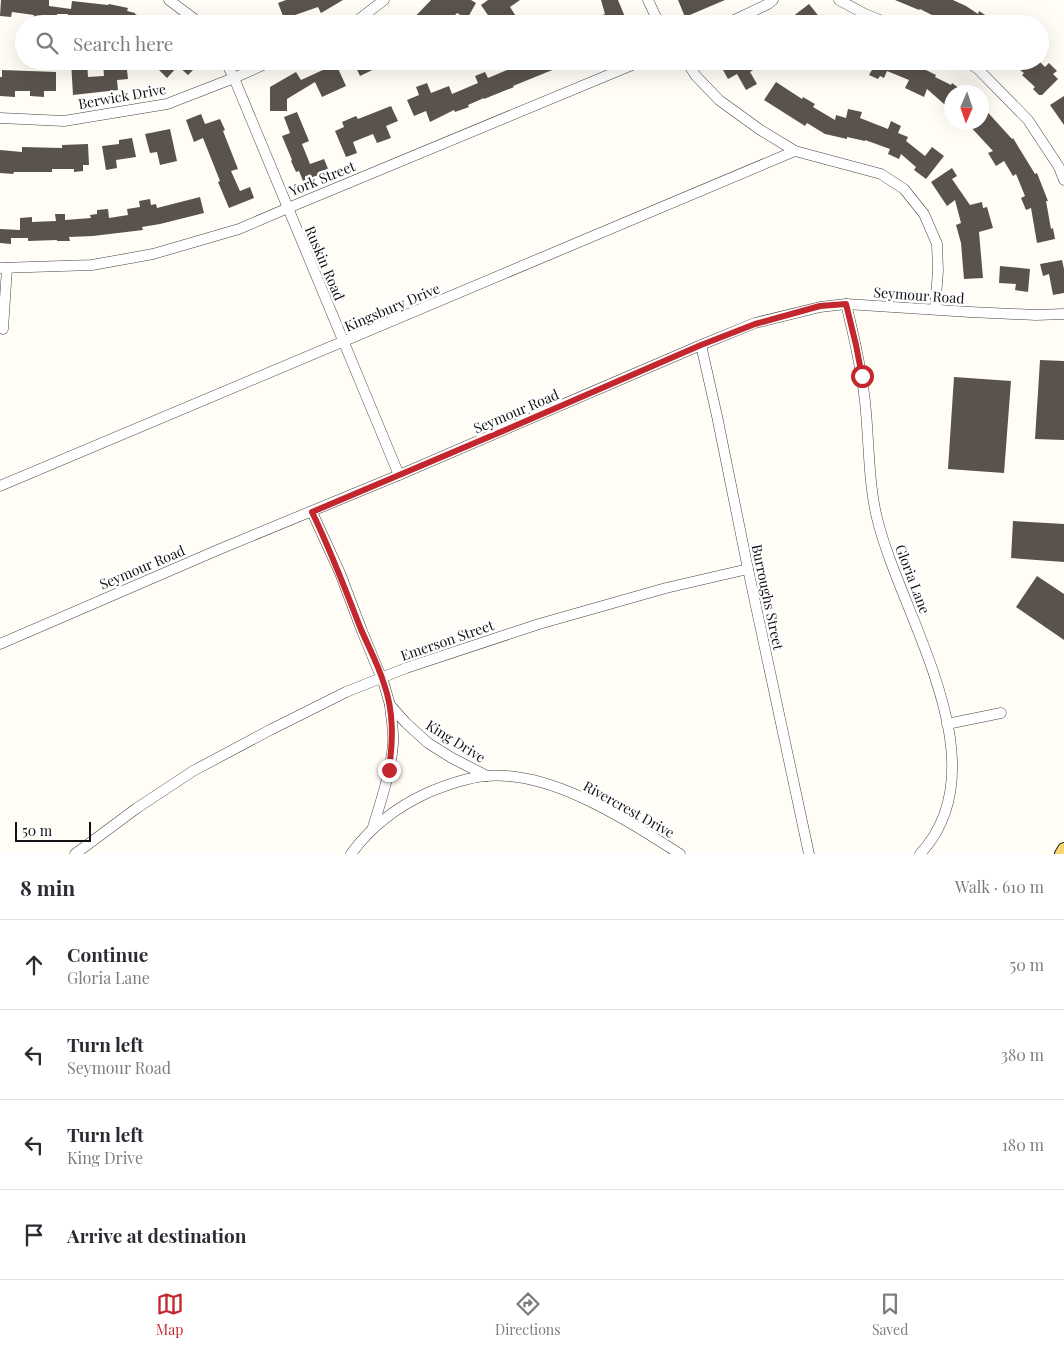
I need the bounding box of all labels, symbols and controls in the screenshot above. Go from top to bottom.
search box [15,15,1049,70]
icon: search [33,29,61,57]
text: Search here [73,30,173,56]
street label: Berwick Drive [77,79,167,113]
north arrow [944,85,989,130]
street label: York Street [285,156,359,200]
street label: Ruskin Road [301,223,349,303]
street label: Kingsbury Drive [341,278,443,336]
street label: Seymour Road [873,282,965,308]
route start [851,365,874,388]
street label: Seymour Road [470,384,562,438]
street label: Seymour Road [96,540,188,594]
street label: Burroughs Street [747,542,789,653]
street label: Gloria Lane [891,542,935,616]
street label: Emerson Street [398,615,497,665]
street label: King Drive [423,715,489,767]
route end [378,759,401,782]
street label: Rivercrest Drive [580,776,678,842]
scale bar [15,819,91,842]
text: 50 m [22,821,52,840]
text: 8 min [20,873,75,901]
text: Walk · 610 m [955,876,1044,897]
text: Continue [67,941,148,967]
icon: ahead [20,951,48,979]
text: 50 m [1010,954,1044,975]
text: Gloria Lane [67,967,150,988]
text: Turn left [67,1031,144,1057]
icon: left [20,1041,48,1069]
text: 380 m [1001,1044,1044,1065]
text: Seymour Road [67,1057,171,1078]
text: Turn left [67,1121,144,1147]
icon: left [20,1131,48,1159]
text: 180 m [1002,1134,1044,1155]
text: King Drive [67,1147,143,1168]
icon: arrive [20,1221,48,1249]
text: Arrive at destination [67,1222,247,1248]
tab: Map [156,1290,184,1339]
tab: Directions [495,1290,561,1339]
tab: Saved [872,1290,908,1339]

